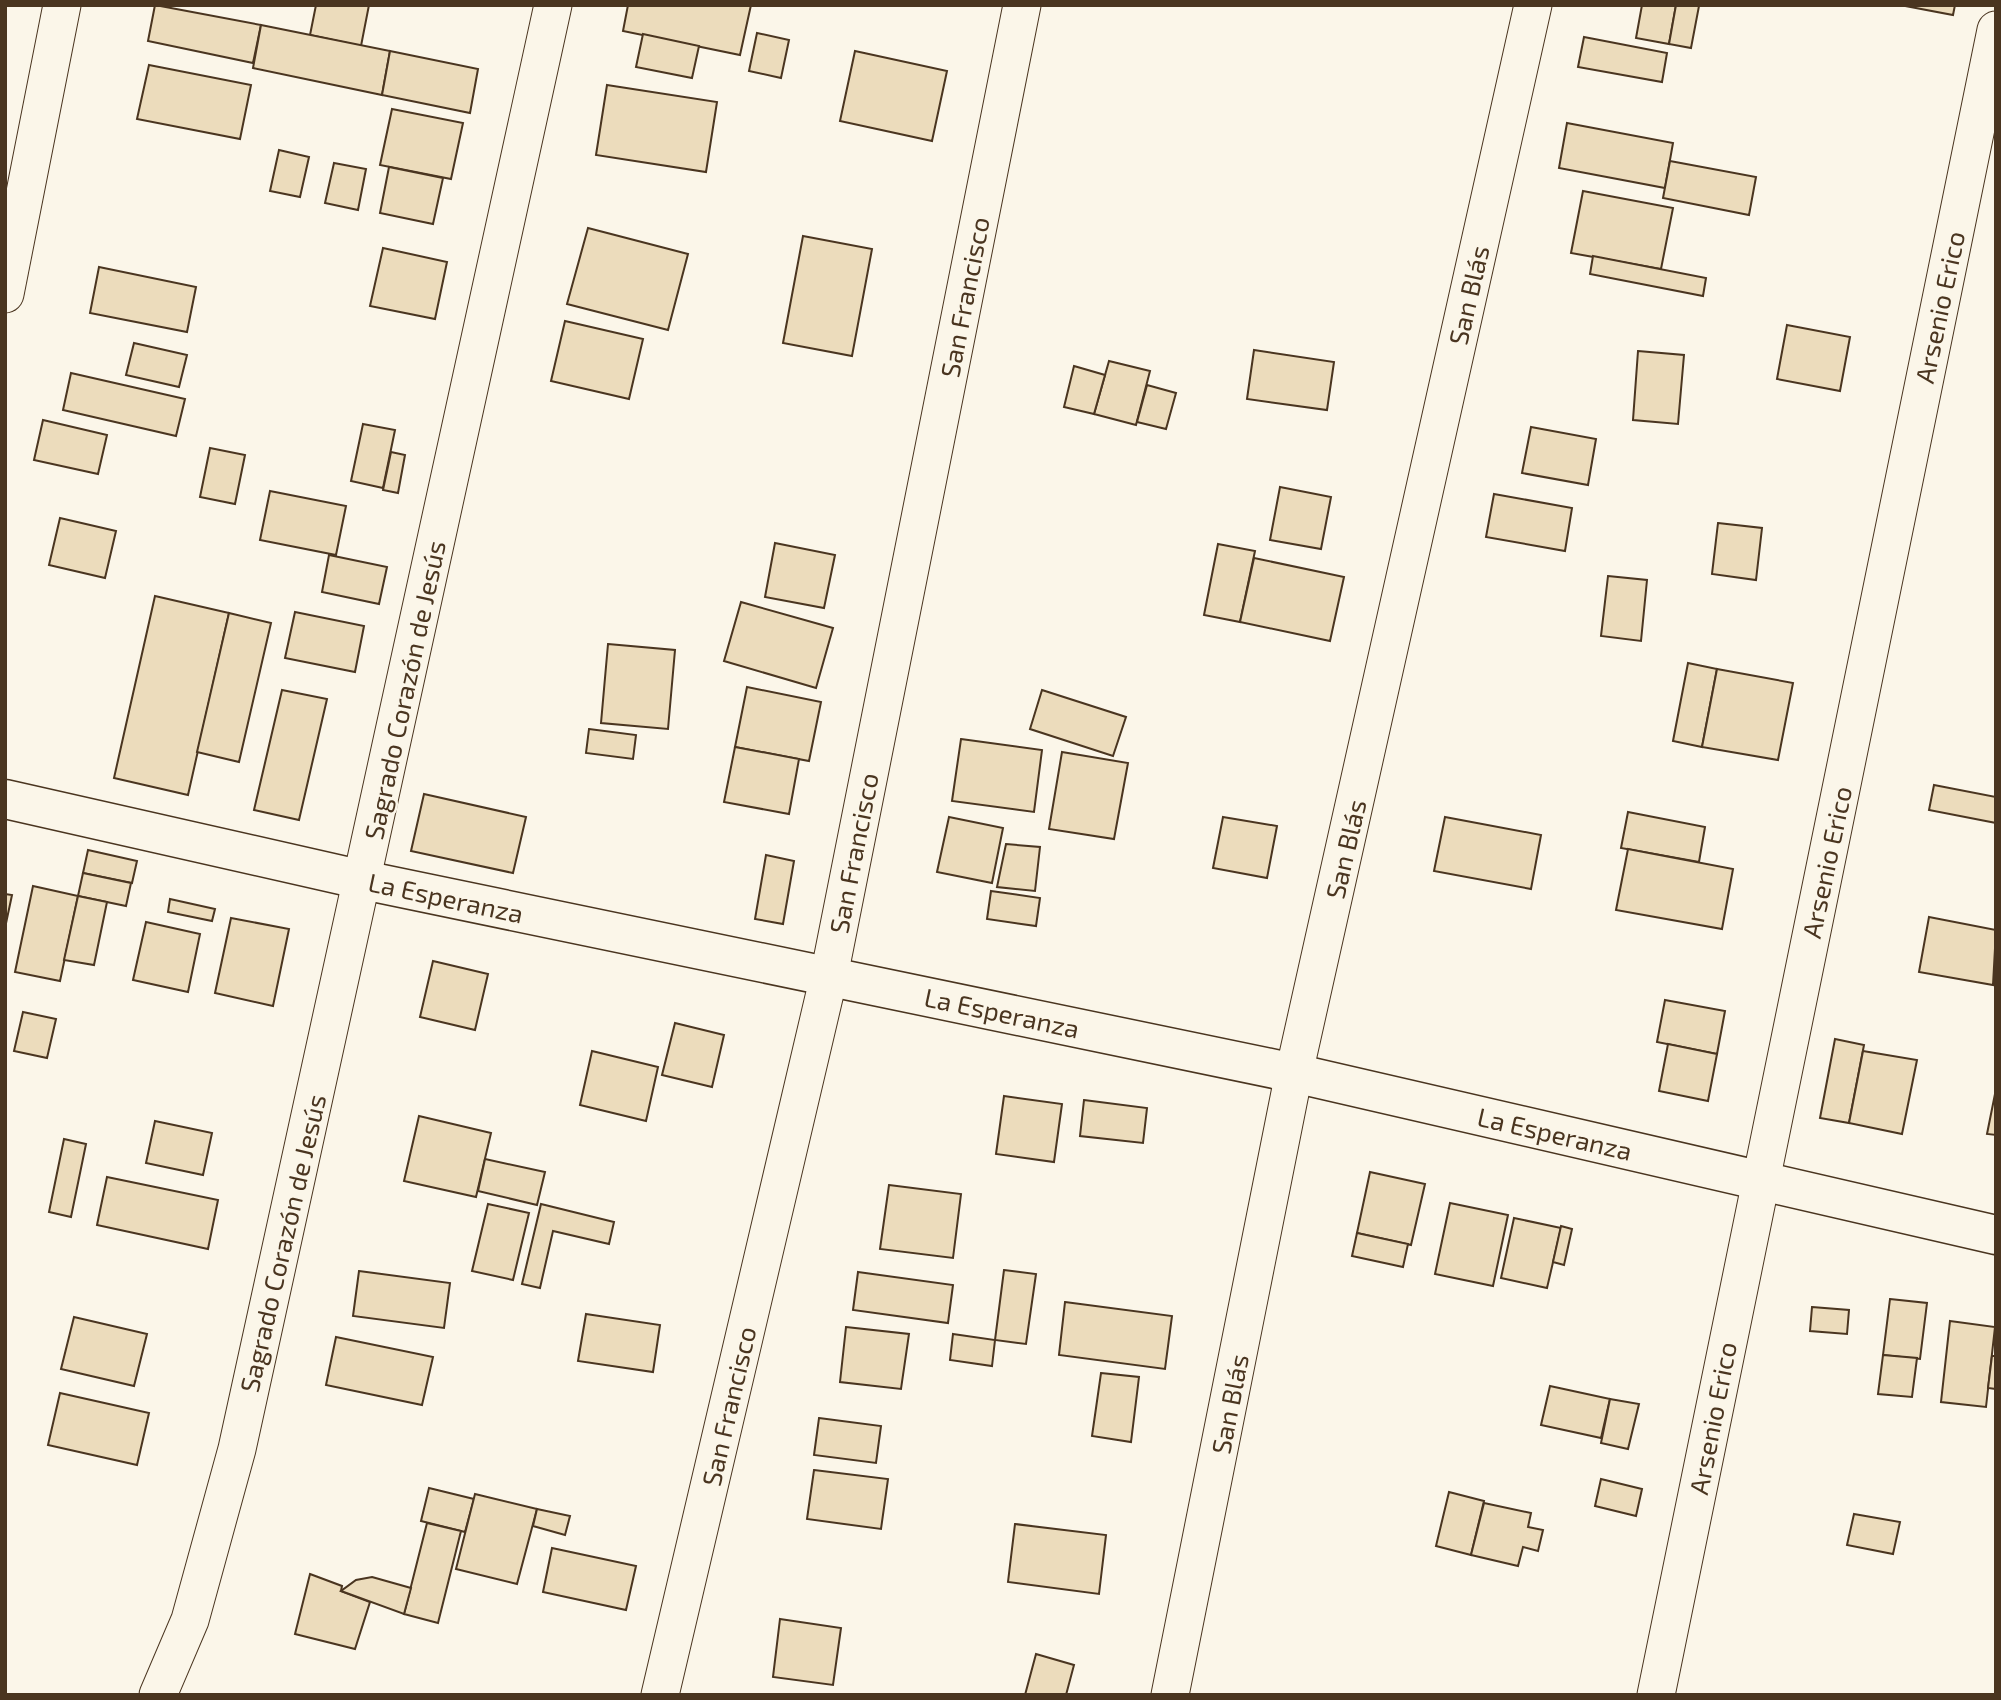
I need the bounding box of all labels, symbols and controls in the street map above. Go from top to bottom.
street label: San Francisco [933,214,995,380]
street label: Arsenio Erico [1908,228,1970,386]
street label: San Blás [1442,242,1494,348]
street label: Sagrado Corazón de Jesús [357,538,451,842]
street label: San Francisco [822,770,884,936]
street label: Arsenio Erico [1795,783,1857,941]
street label: San Blás [1319,796,1371,902]
street label: La Esperanza [366,865,526,929]
street label: La Esperanza [922,980,1082,1044]
street label: Sagrado Corazón de Jesús [233,1091,331,1395]
street label: La Esperanza [1475,1100,1635,1166]
street label: San Francisco [695,1323,761,1489]
street label: Arsenio Erico [1682,1339,1742,1497]
street label: San Blás [1204,1351,1254,1457]

